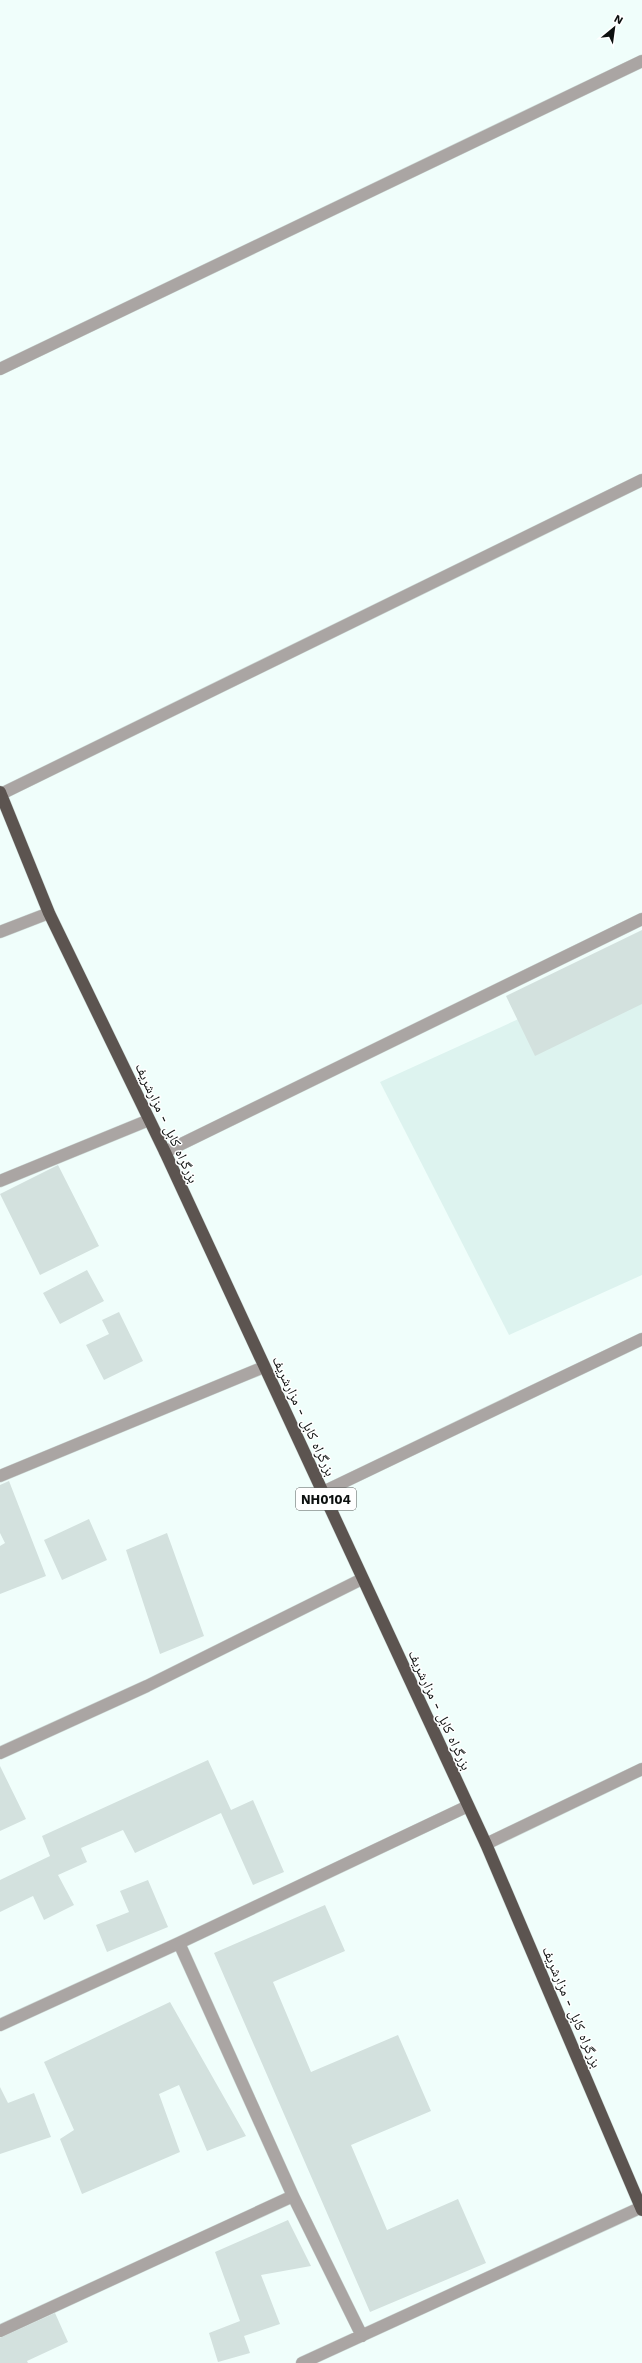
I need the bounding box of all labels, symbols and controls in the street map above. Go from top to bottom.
north arrow [594,8,634,48]
text: N [612,12,625,27]
street label: بزرگراه کابل - مزارشریف [131,1061,202,1186]
street label: بزرگراه کابل - مزارشریف [268,1354,339,1479]
road number: NH0104 [296,1488,356,1510]
street label: بزرگراه کابل - مزارشریف [404,1648,475,1773]
street label: بزرگراه کابل - مزارشریف [538,1944,605,2071]

